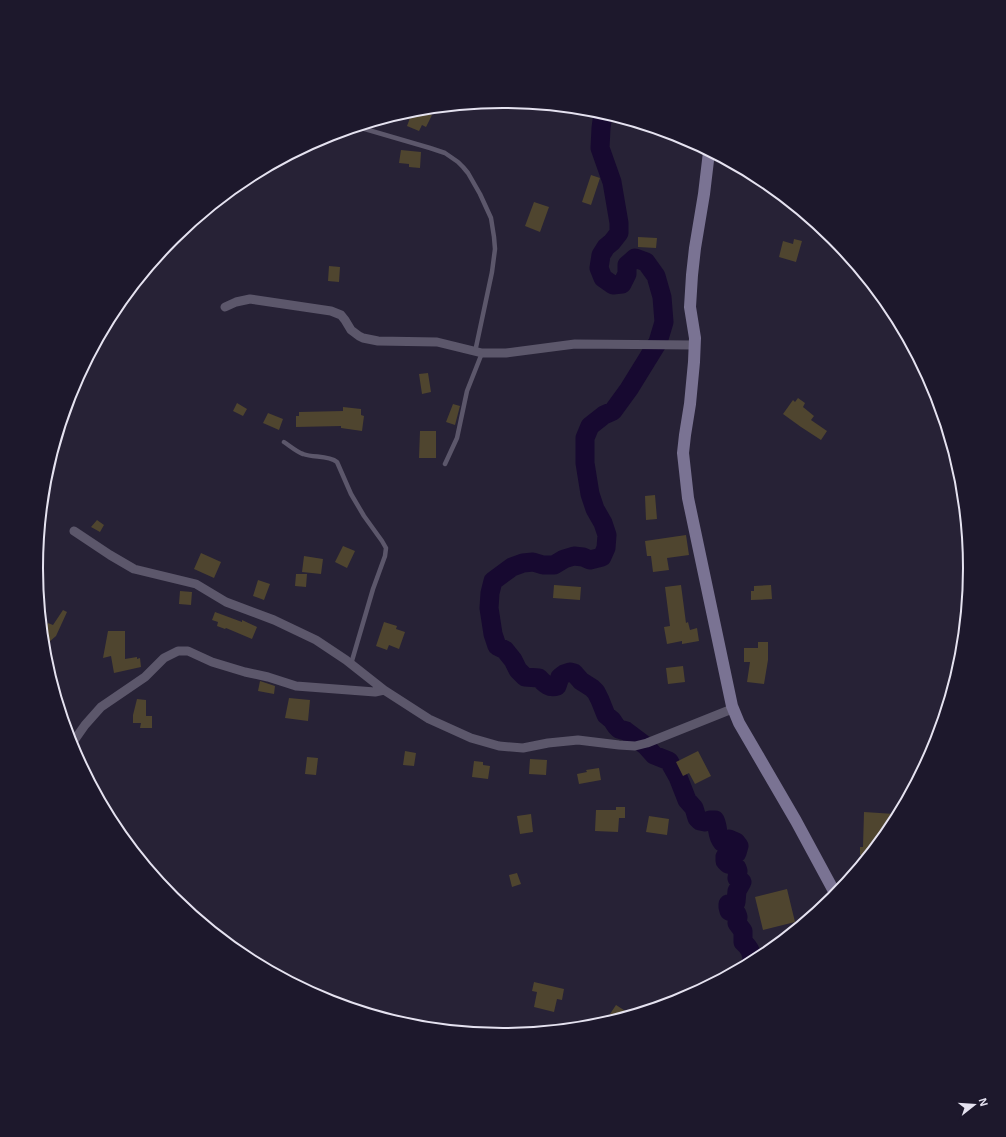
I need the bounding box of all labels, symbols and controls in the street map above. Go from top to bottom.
north arrow [954,1085,994,1125]
text: N [977,1097,990,1108]

